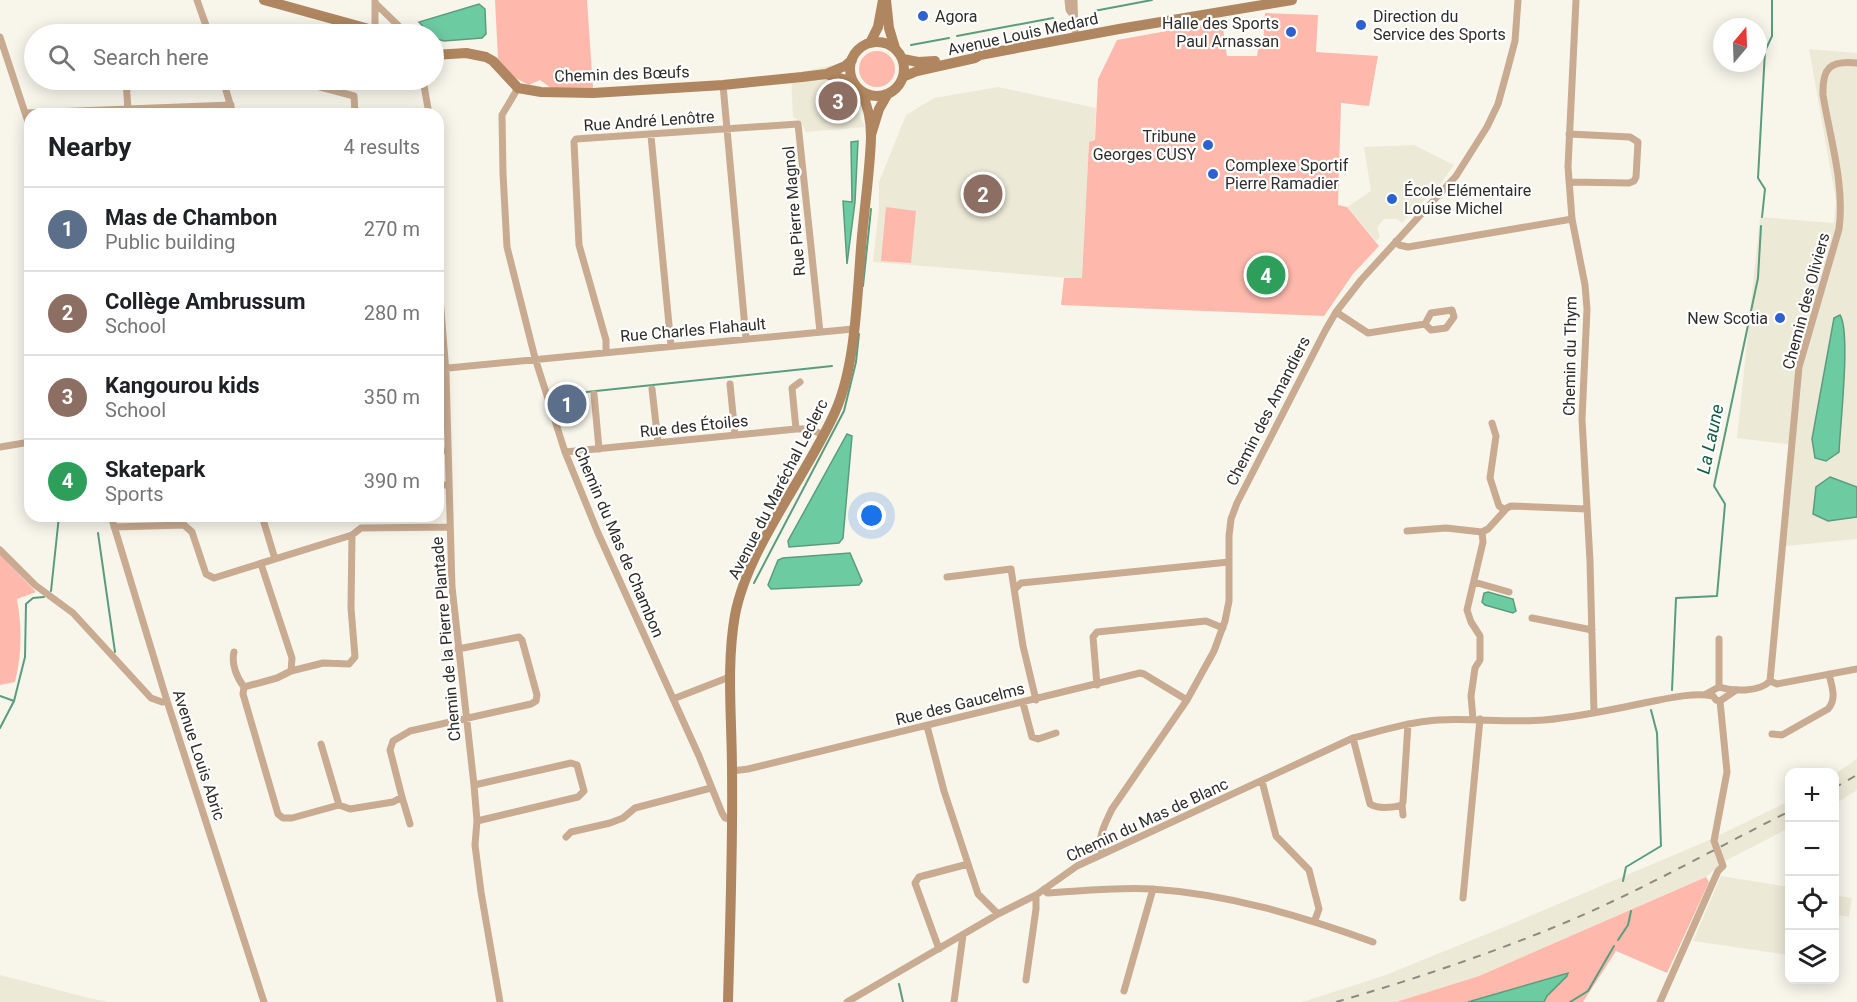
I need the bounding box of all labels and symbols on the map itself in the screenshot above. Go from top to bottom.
place label: Agora [935,7,977,26]
place label: Direction du Service des Sports [1373,7,1506,44]
marker: Agora [916,9,930,23]
street label: Avenue Louis Medard [946,9,1100,59]
place label: Halle des Sports Paul Arnassan [1162,14,1279,51]
marker: Direction du Service des Sports [1354,18,1368,32]
north arrow [1713,18,1767,72]
marker: Halle des Sports Paul Arnassan [1284,25,1298,39]
street label: Chemin des Bœufs [554,62,690,86]
pin: 3 [818,78,858,124]
street label: Rue André Lenôtre [583,107,715,135]
place label: Tribune Georges CUSY [1093,127,1196,164]
marker: Tribune Georges CUSY [1201,138,1215,152]
street label: Rue Pierre Magnol [779,145,809,277]
place label: Complexe Sportif Pierre Ramadier [1225,156,1349,193]
marker: Complexe Sportif Pierre Ramadier [1206,167,1220,181]
pin: 2 [964,172,1002,216]
place label: École Elémentaire Louise Michel [1404,181,1531,218]
marker: École Elémentaire Louise Michel [1385,192,1399,206]
street label: Chemin des Oliviers [1779,231,1833,371]
pin: 4 [1246,252,1286,298]
street label: Chemin du Thym [1559,296,1581,416]
place label: New Scotia [1687,309,1768,328]
marker: New Scotia [1773,311,1787,325]
street label: Rue Charles Flahault [619,314,767,346]
street label: Chemin des Amandiers [1222,333,1314,489]
pin: 1 [548,382,586,426]
street label: Avenue du Maréchal Leclerc [724,396,832,582]
water label: La Laune [1692,402,1728,476]
street label: Rue des Étoiles [639,411,749,441]
street label: Chemin du Mas de Chambon [570,444,668,640]
your location [857,501,886,530]
street label: Chemin de la Pierre Plantade [428,536,464,742]
street label: Rue des Gaucelms [894,679,1026,729]
street label: Avenue Louis Abric [169,687,229,823]
street label: Chemin du Mas de Blanc [1063,774,1231,866]

